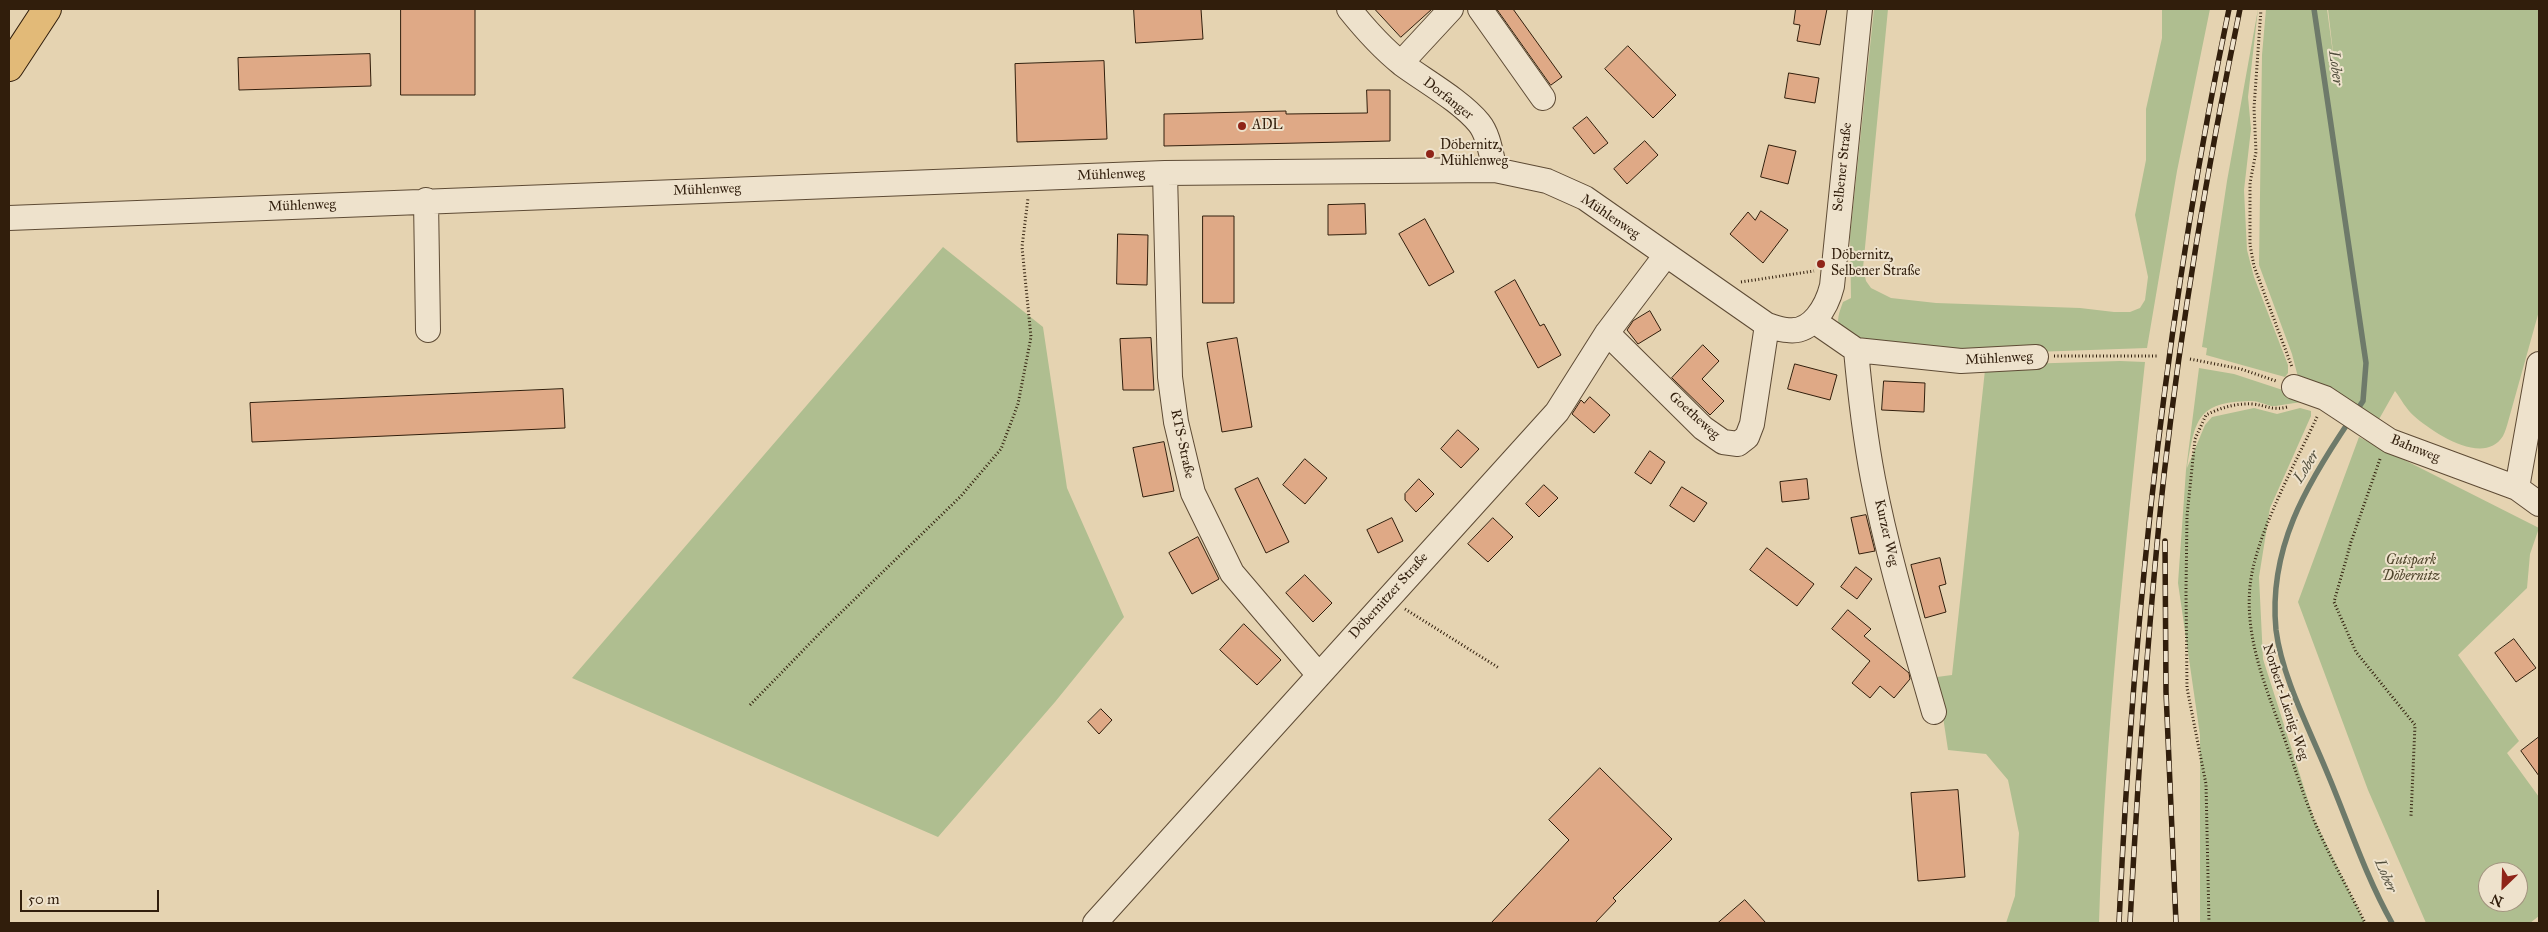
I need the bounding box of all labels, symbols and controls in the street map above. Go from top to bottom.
water label: Lober [2324,50,2346,86]
street label: Dorfanger [1419,74,1477,124]
place label: ADL [1252,118,1283,134]
marker: ADL [1236,120,1248,132]
street label: Selbener Straße [1830,122,1856,212]
place label: Döbernitz, Mühlenweg [1440,138,1508,170]
marker: Döbernitz, Mühlenweg [1424,148,1436,160]
street label: Mühlenweg [1077,165,1145,185]
street label: Mühlenweg [673,180,741,200]
street label: Mühlenweg [1577,191,1643,243]
street label: Mühlenweg [268,196,336,216]
place label: Döbernitz, Selbener Straße [1831,248,1920,280]
marker: Döbernitz, Selbener Straße [1815,258,1827,270]
street label: Mühlenweg [1965,349,2033,369]
street label: Goetheweg [1665,389,1723,443]
street label: RTS-Straße [1166,408,1198,480]
street label: Bahnweg [2388,432,2442,466]
water label: Lober [2290,447,2324,487]
street label: Kurzer Weg [1870,498,1902,568]
street label: Döbernitzer Straße [1346,549,1432,643]
park label: Gutspark Döbernitz [2382,553,2440,586]
street label: Norbert-Lienig-Weg [2258,642,2312,762]
water label: Lober [2370,856,2400,896]
north arrow [2478,862,2528,912]
scale bar [22,880,161,912]
text: 50 m [28,890,60,908]
text: N [2488,890,2506,910]

